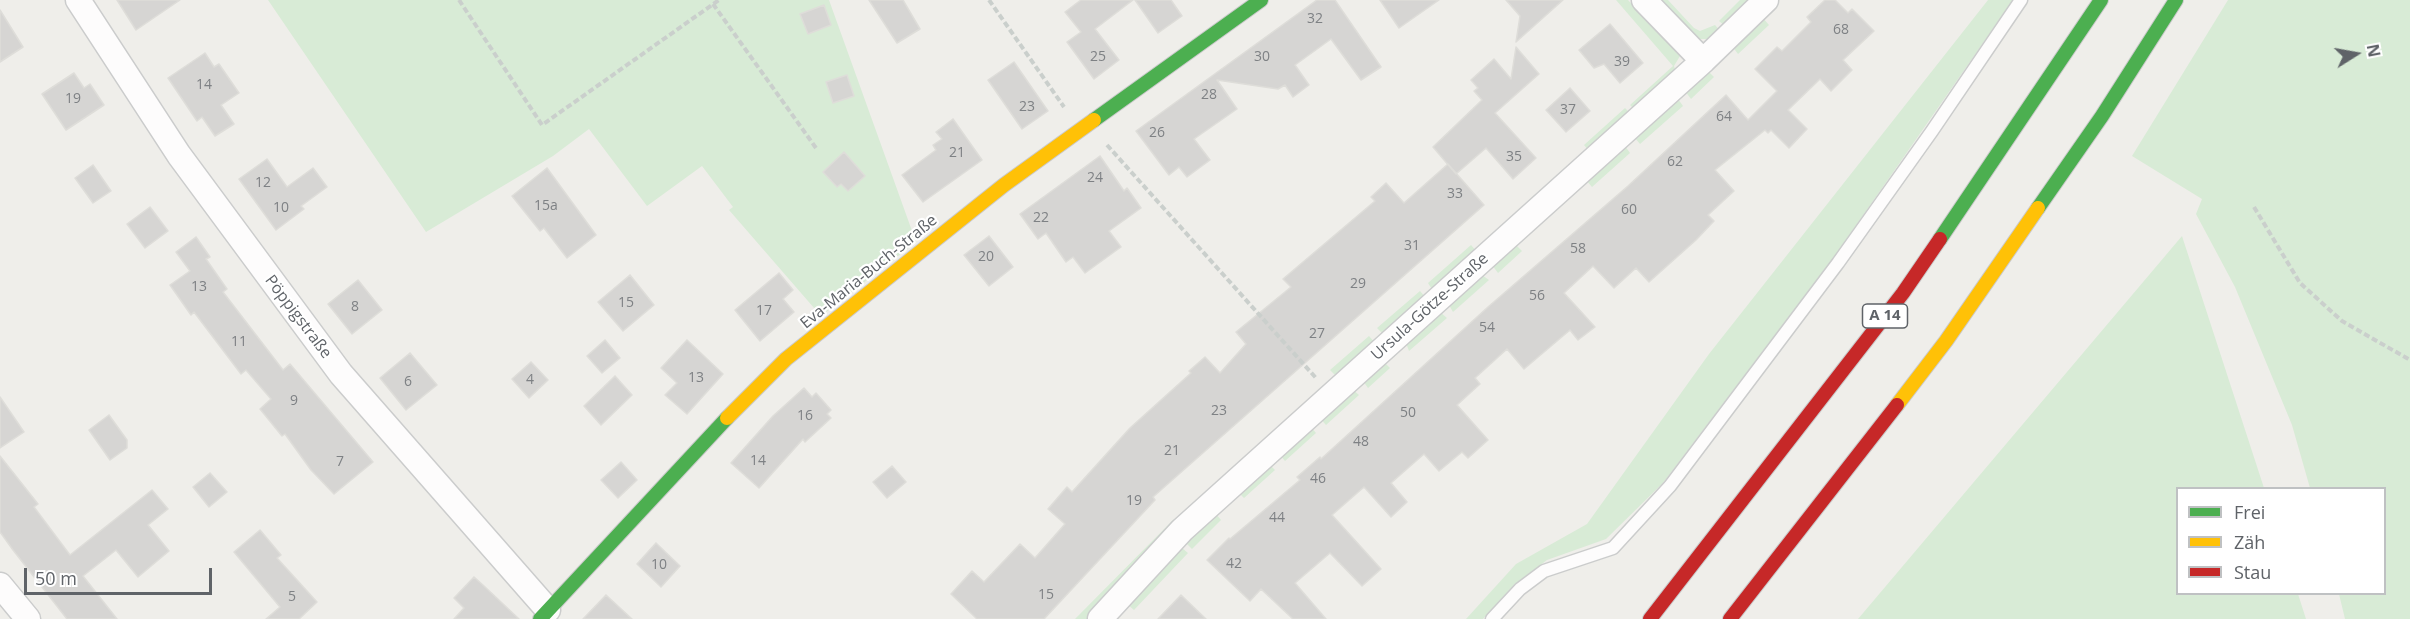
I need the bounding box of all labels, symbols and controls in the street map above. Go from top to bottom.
house number: 32 [1307,11,1323,27]
house number: 68 [1833,22,1849,38]
north arrow [2326,24,2386,84]
text: N [2362,42,2386,59]
house number: 25 [1090,49,1106,65]
house number: 30 [1254,49,1270,65]
house number: 39 [1614,54,1630,70]
house number: 14 [196,77,212,93]
house number: 28 [1201,87,1217,103]
house number: 19 [65,91,81,107]
house number: 23 [1019,99,1035,115]
house number: 37 [1560,102,1576,118]
house number: 64 [1716,109,1732,125]
house number: 26 [1149,125,1165,141]
house number: 21 [949,145,965,161]
house number: 35 [1506,149,1522,165]
house number: 62 [1667,154,1683,170]
house number: 24 [1087,170,1103,186]
house number: 12 [255,175,271,191]
house number: 33 [1447,186,1463,202]
house number: 15a [534,198,558,214]
house number: 10 [273,200,289,216]
house number: 60 [1621,202,1637,218]
house number: 22 [1033,210,1049,226]
street label: Eva-Maria-Buch-Straße [797,211,941,333]
house number: 31 [1404,238,1420,254]
house number: 58 [1570,241,1586,257]
house number: 20 [978,249,994,265]
street label: Ursula-Götze-Straße [1367,249,1493,365]
street label: Pöppigstraße [260,272,336,362]
house number: 29 [1350,276,1366,292]
house number: 13 [191,279,207,295]
house number: 56 [1529,288,1545,304]
house number: 15 [618,295,634,311]
house number: 8 [351,299,359,315]
house number: 17 [756,303,772,319]
road number: A 14 [1862,304,1908,328]
house number: 54 [1479,320,1495,336]
house number: 27 [1309,326,1325,342]
house number: 11 [231,334,247,350]
house number: 13 [688,370,704,386]
house number: 4 [526,372,534,388]
house number: 6 [404,374,412,390]
house number: 9 [290,393,298,409]
house number: 23 [1211,403,1227,419]
house number: 50 [1400,405,1416,421]
house number: 16 [797,408,813,424]
house number: 48 [1353,434,1369,450]
house number: 21 [1164,443,1180,459]
house number: 14 [750,453,766,469]
house number: 7 [336,454,344,470]
house number: 46 [1310,471,1326,487]
legend [2176,487,2386,595]
house number: 19 [1126,493,1142,509]
text: Frei [2234,500,2265,524]
house number: 44 [1269,510,1285,526]
text: Zäh [2234,530,2265,554]
scale bar [27,556,214,594]
house number: 42 [1226,556,1242,572]
house number: 10 [651,557,667,573]
text: Stau [2234,560,2271,584]
text: 50 m [35,566,77,590]
house number: 15 [1038,587,1054,603]
house number: 5 [288,589,296,605]

